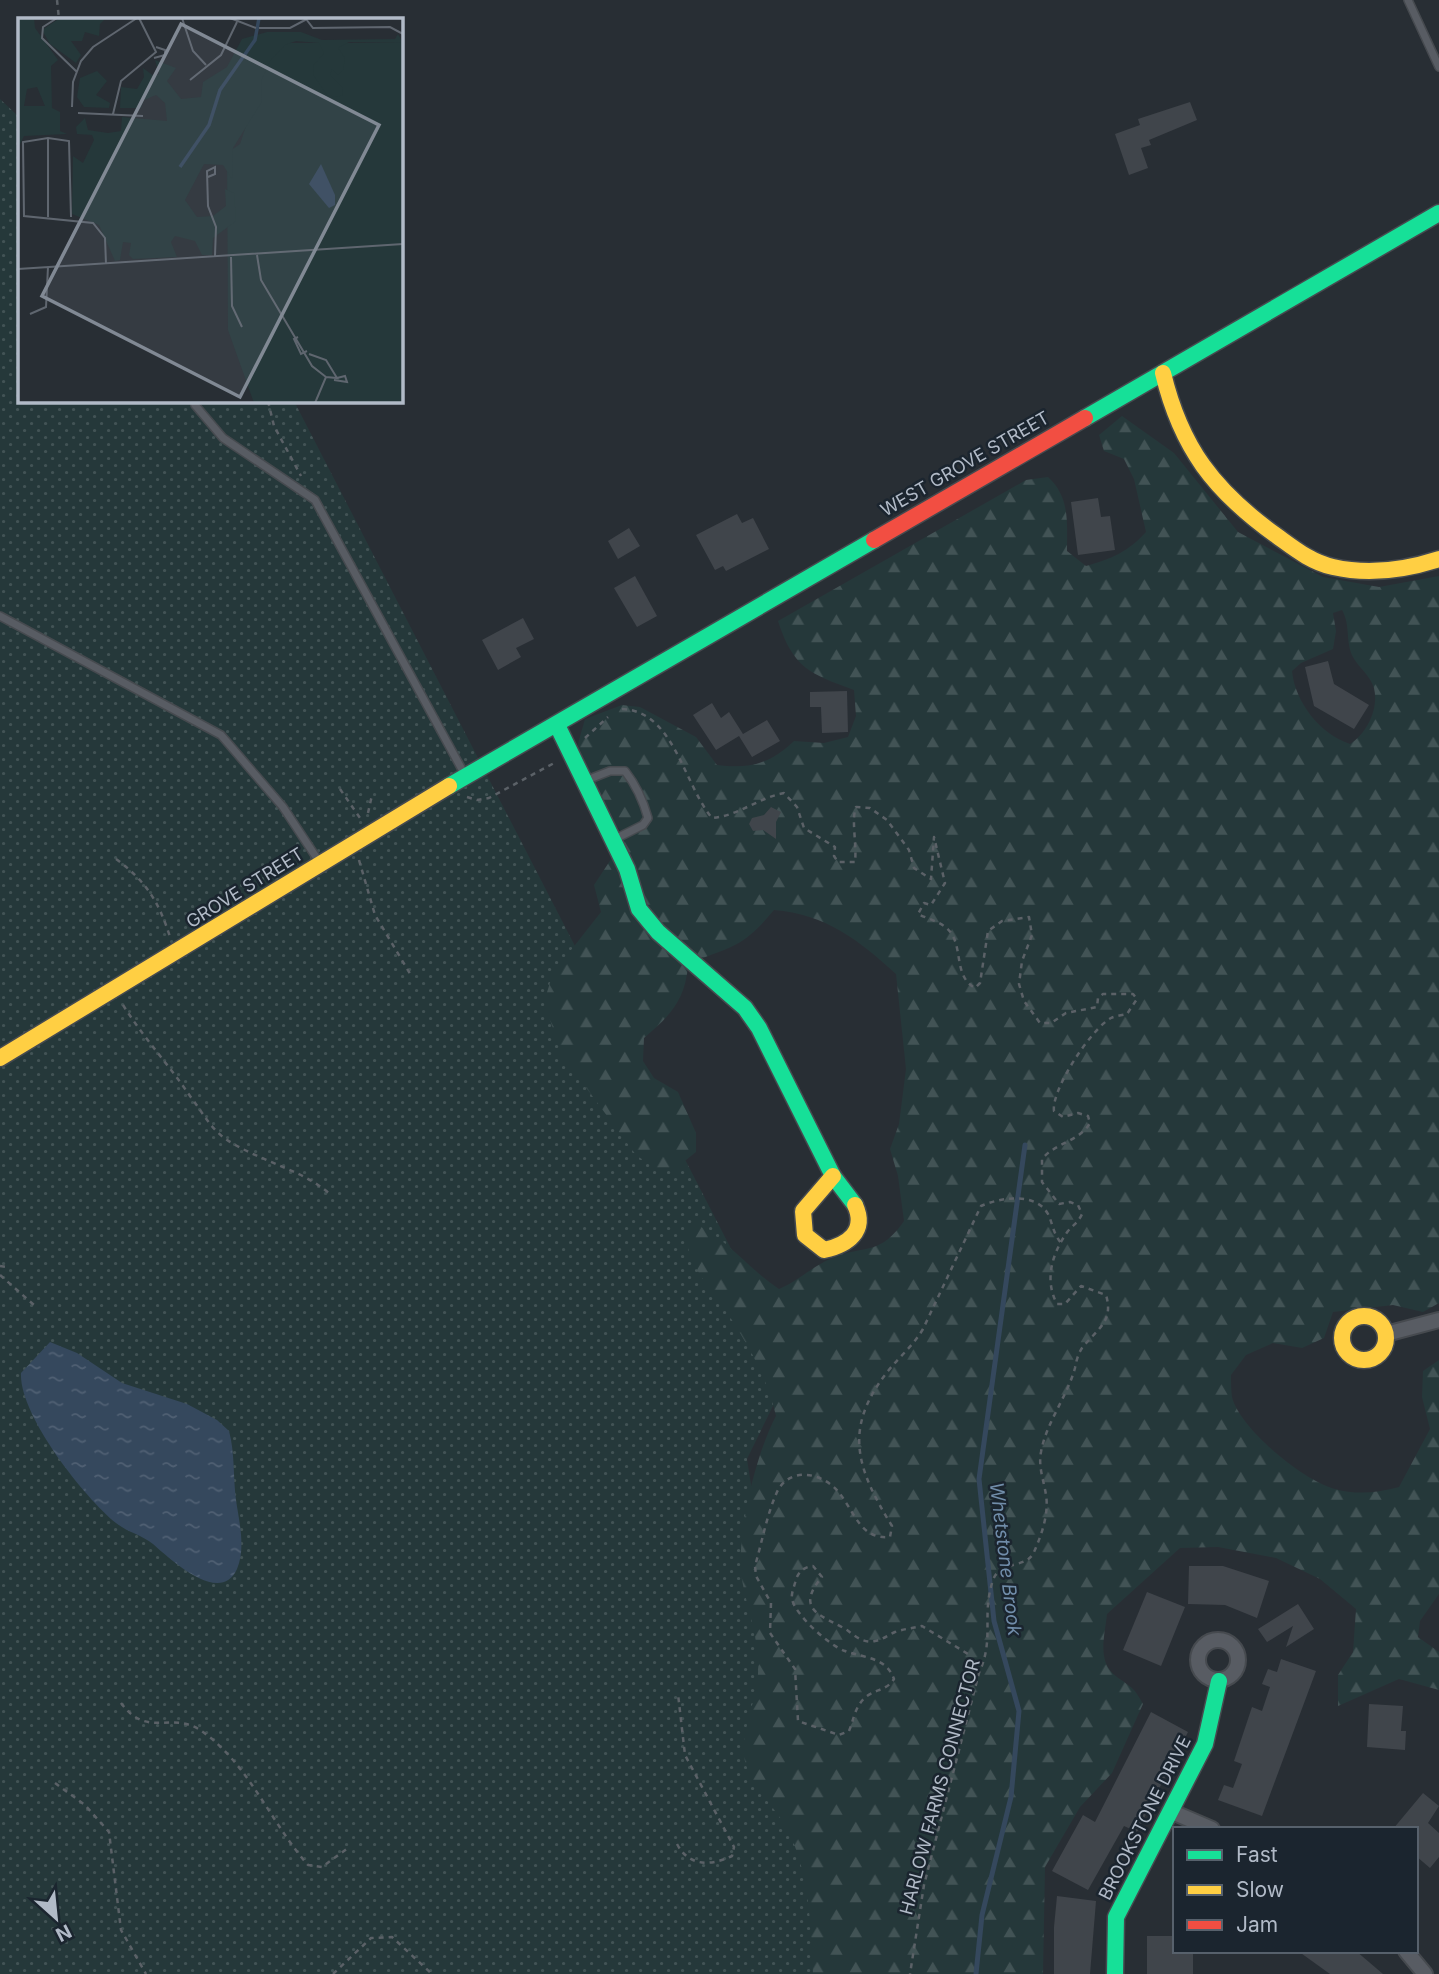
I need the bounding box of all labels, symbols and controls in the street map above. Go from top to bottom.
inset map [18,18,402,402]
street label: WEST GROVE STREET [877,407,1053,520]
street label: GROVE STREET [182,843,307,932]
water label: Whetstone Brook [985,1481,1026,1638]
street label: HARLOW FARMS CONNECTOR [895,1656,984,1917]
street label: BROOKSTONE DRIVE [1094,1732,1195,1903]
legend [1173,1827,1418,1953]
text: Fast [1236,1842,1278,1867]
text: Slow [1236,1877,1284,1902]
north arrow [21,1883,91,1953]
text: Jam [1236,1912,1278,1937]
text: N [52,1919,75,1946]

